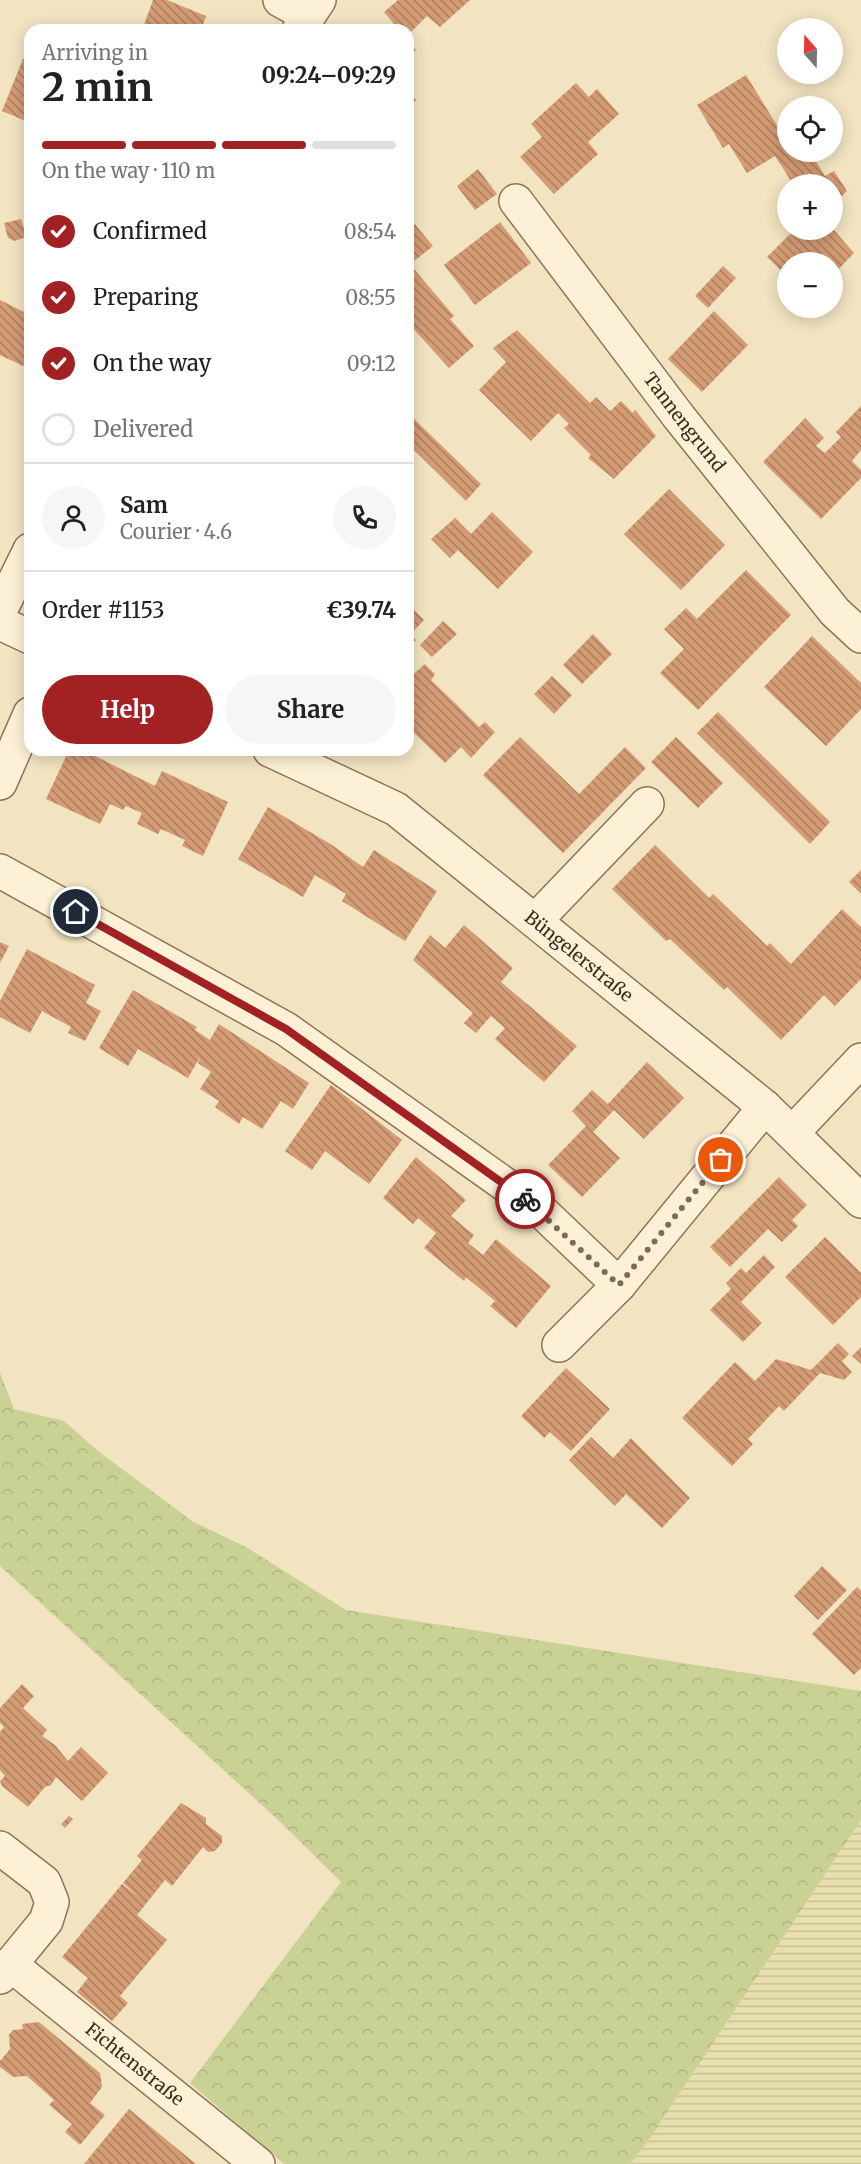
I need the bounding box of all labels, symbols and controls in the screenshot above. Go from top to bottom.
north arrow [777,18,843,84]
map controls [777,18,843,318]
text: Arriving in [42,40,148,65]
text: 09:24–09:29 [261,61,396,89]
text: 2 min [42,63,153,112]
button: locate [777,96,843,162]
text: On the way · 110 m [42,158,215,183]
button: + [777,174,843,240]
icon: check [42,215,75,248]
text: Confirmed [93,217,207,245]
text: 08:54 [344,219,396,244]
button: − [777,252,843,318]
icon: check [42,281,75,314]
text: Preparing [93,283,198,311]
text: 08:55 [345,285,396,310]
icon: check [42,347,75,380]
text: On the way [93,349,211,377]
text: 09:12 [347,351,396,376]
street label: Tannengrund [639,368,731,477]
text: Delivered [93,415,193,443]
button: person [42,486,105,549]
button: phone [333,486,396,549]
text: Sam [120,491,168,519]
text: Courier · 4.6 [120,519,232,544]
text: Order #1153 [42,596,165,624]
text: €39.74 [326,596,396,624]
button: Help [42,675,213,744]
button: Share [225,675,396,744]
pin [50,886,101,937]
icon: home [59,895,92,928]
street label: Büngelerstraße [520,905,638,1007]
pin [695,1134,746,1185]
icon: bag [704,1143,737,1176]
courier [495,1169,555,1229]
icon: bike [509,1183,542,1216]
street label: Fichtenstraße [81,2017,189,2111]

